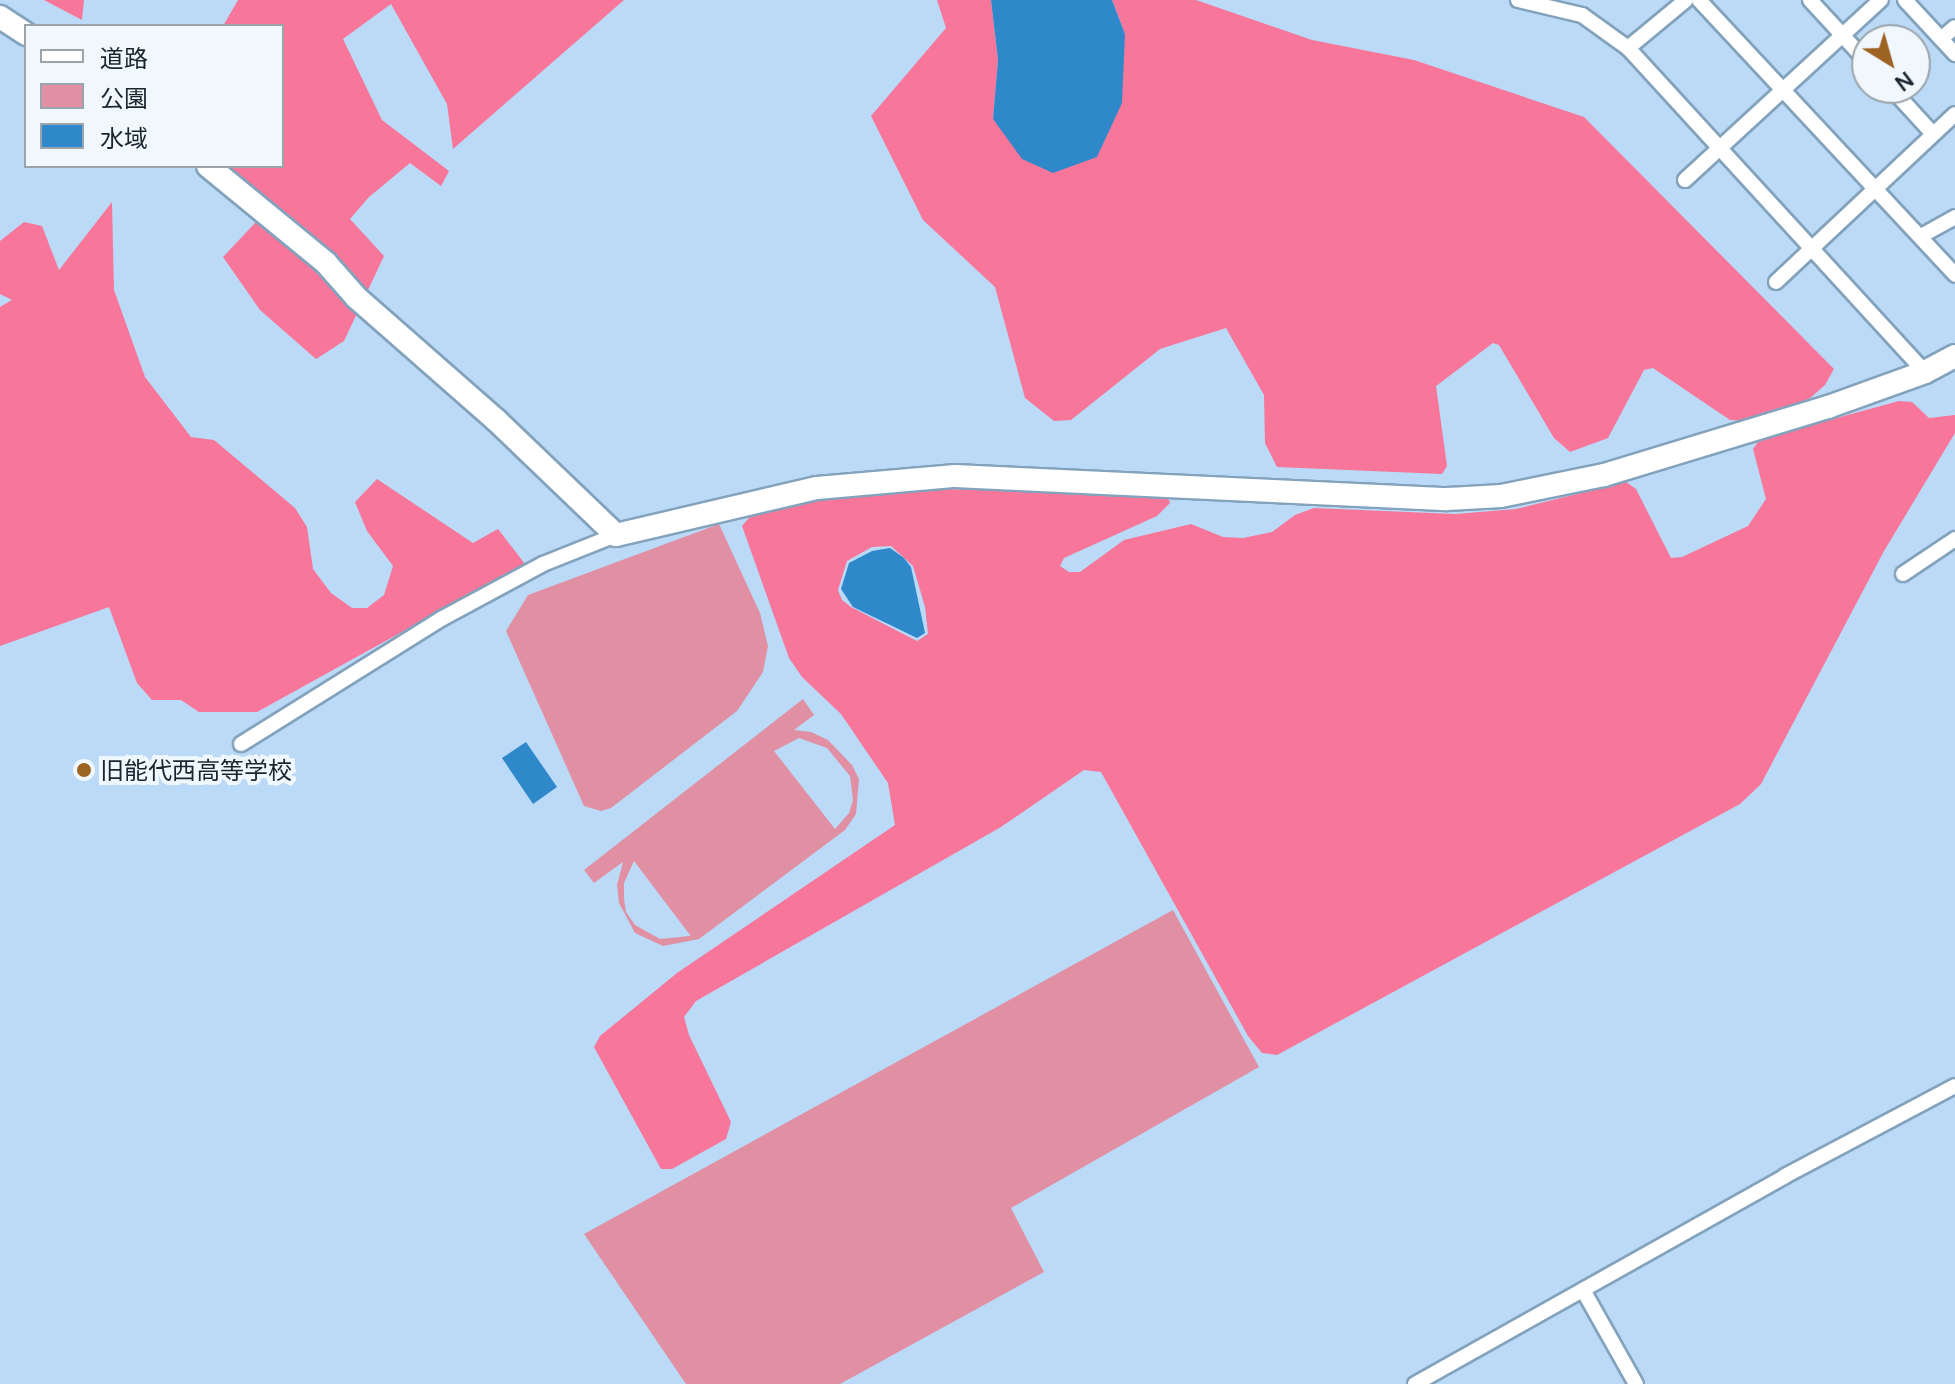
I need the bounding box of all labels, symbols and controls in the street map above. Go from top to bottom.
legend [24,24,284,168]
north arrow [1851,24,1931,104]
text: 道路 [100,41,148,74]
text: N [1889,65,1920,98]
text: 公園 [100,81,148,114]
text: 水域 [100,121,148,154]
place label: 旧能代西高等学校 [100,756,292,784]
marker: 旧能代西高等学校 [75,761,93,779]

